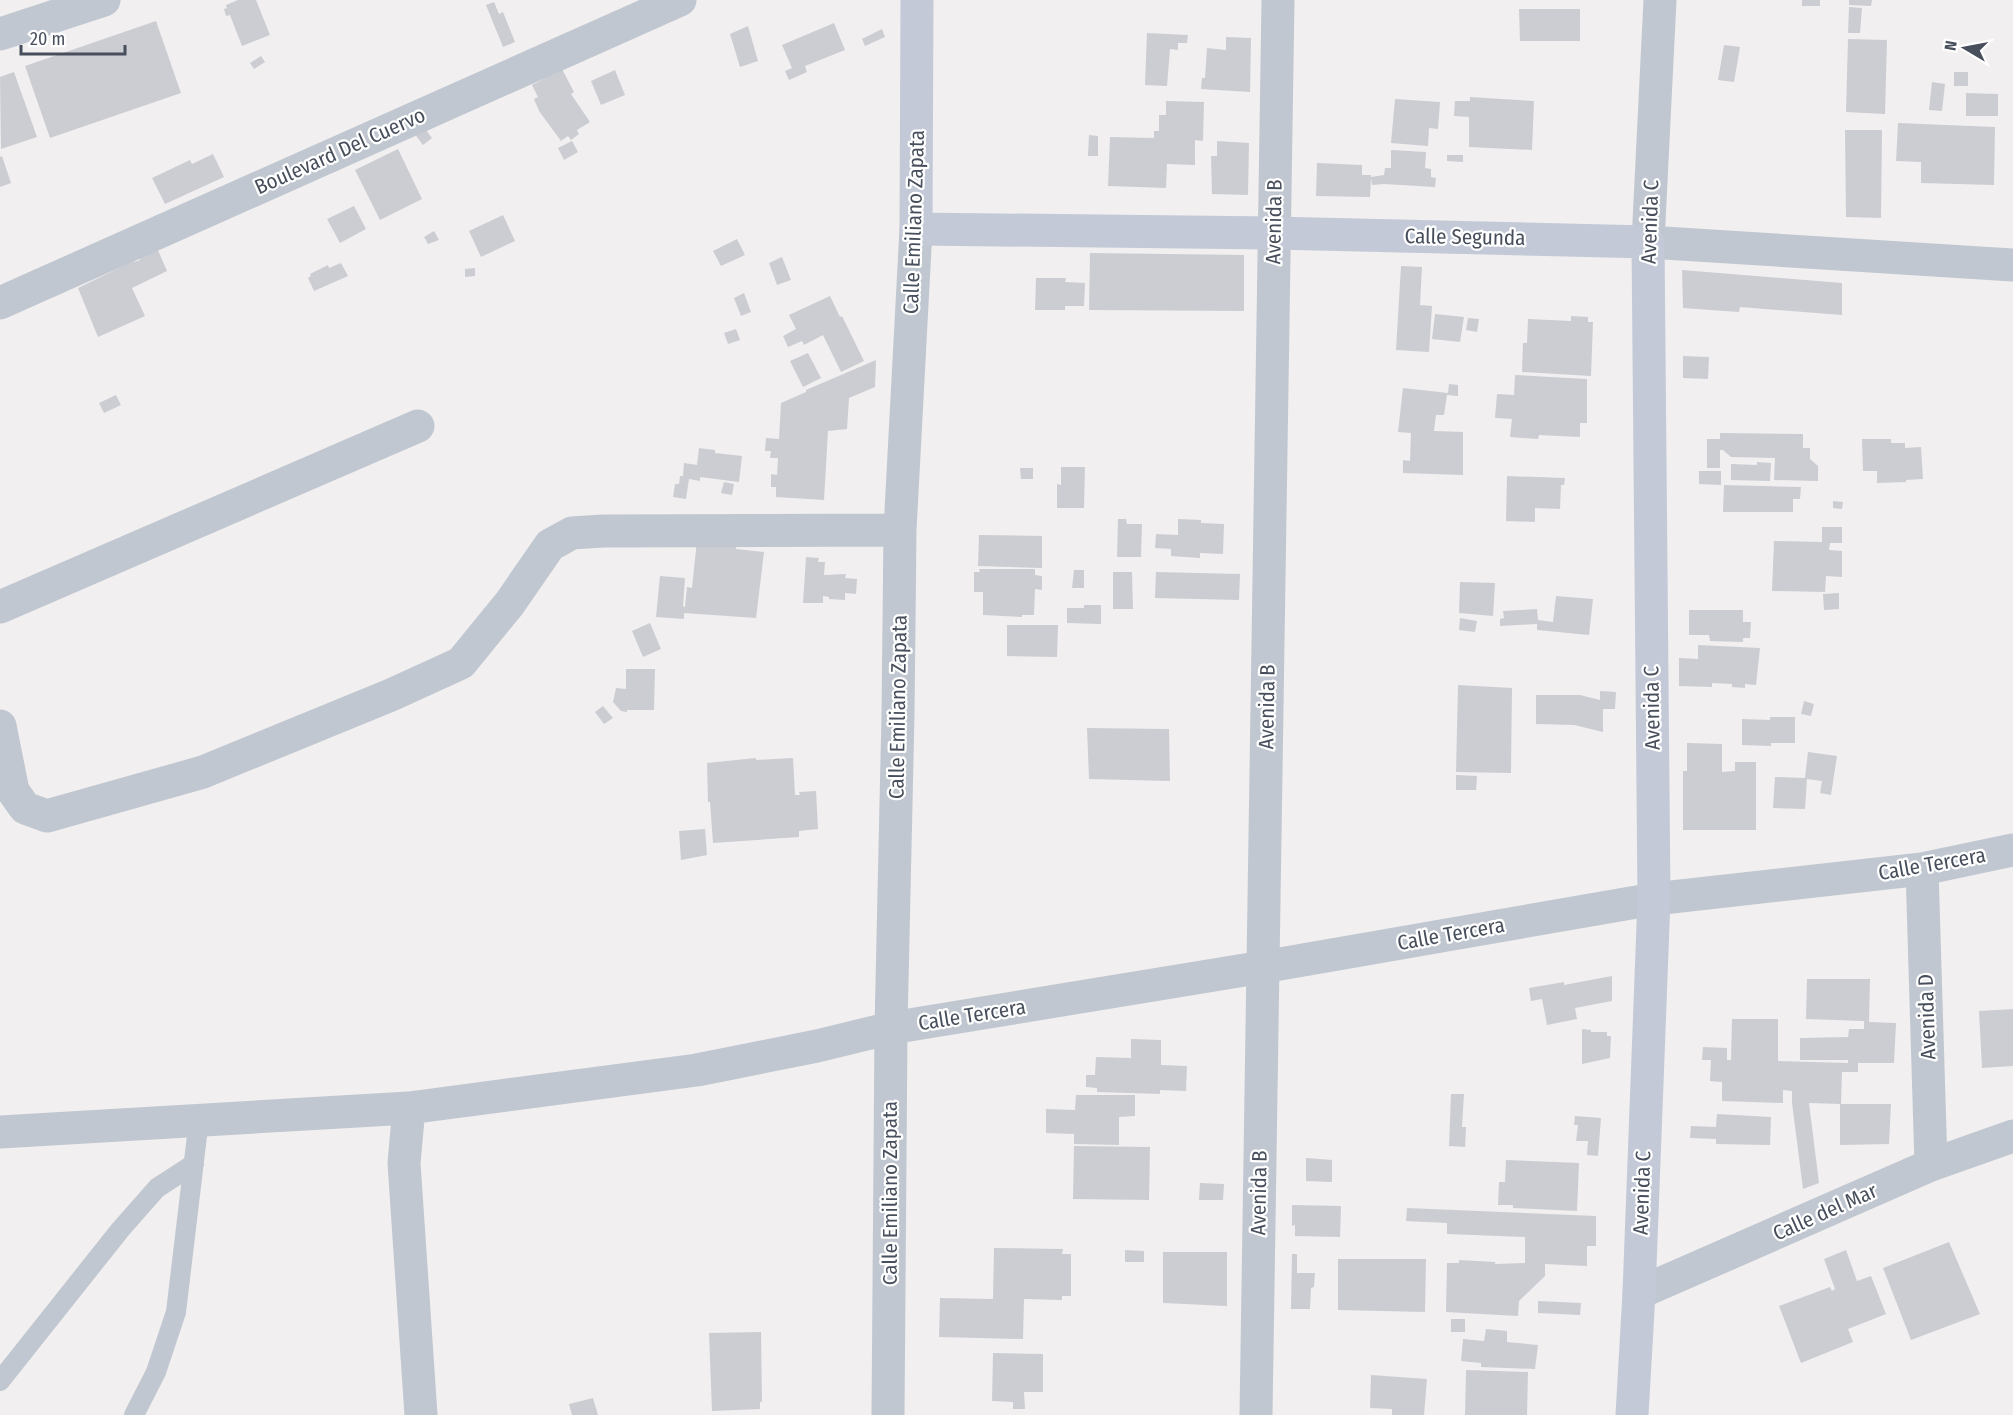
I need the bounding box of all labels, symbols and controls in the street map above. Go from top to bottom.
scale bar [21,18,124,56]
north arrow [1935,18,1995,78]
text: 20 m [30,28,65,50]
text: N [1941,39,1961,52]
street label: Boulevard Del Cuervo [251,102,429,200]
street label: Calle Emiliano Zapata [898,129,930,315]
street label: Avenida B [1260,179,1288,265]
street label: Avenida C [1636,179,1664,265]
street label: Calle Segunda [1404,223,1526,251]
street label: Calle Emiliano Zapata [883,615,913,799]
street label: Avenida B [1253,664,1281,750]
street label: Avenida C [1638,665,1666,750]
street label: Calle Tercera [1876,842,1988,886]
street label: Calle Tercera [1395,912,1507,956]
street label: Avenida D [1913,974,1941,1060]
street label: Calle Tercera [916,994,1028,1036]
street label: Calle Emiliano Zapata [877,1101,903,1285]
street label: Avenida B [1245,1150,1273,1236]
street label: Avenida C [1628,1150,1656,1236]
street label: Calle del Mar [1769,1177,1882,1247]

